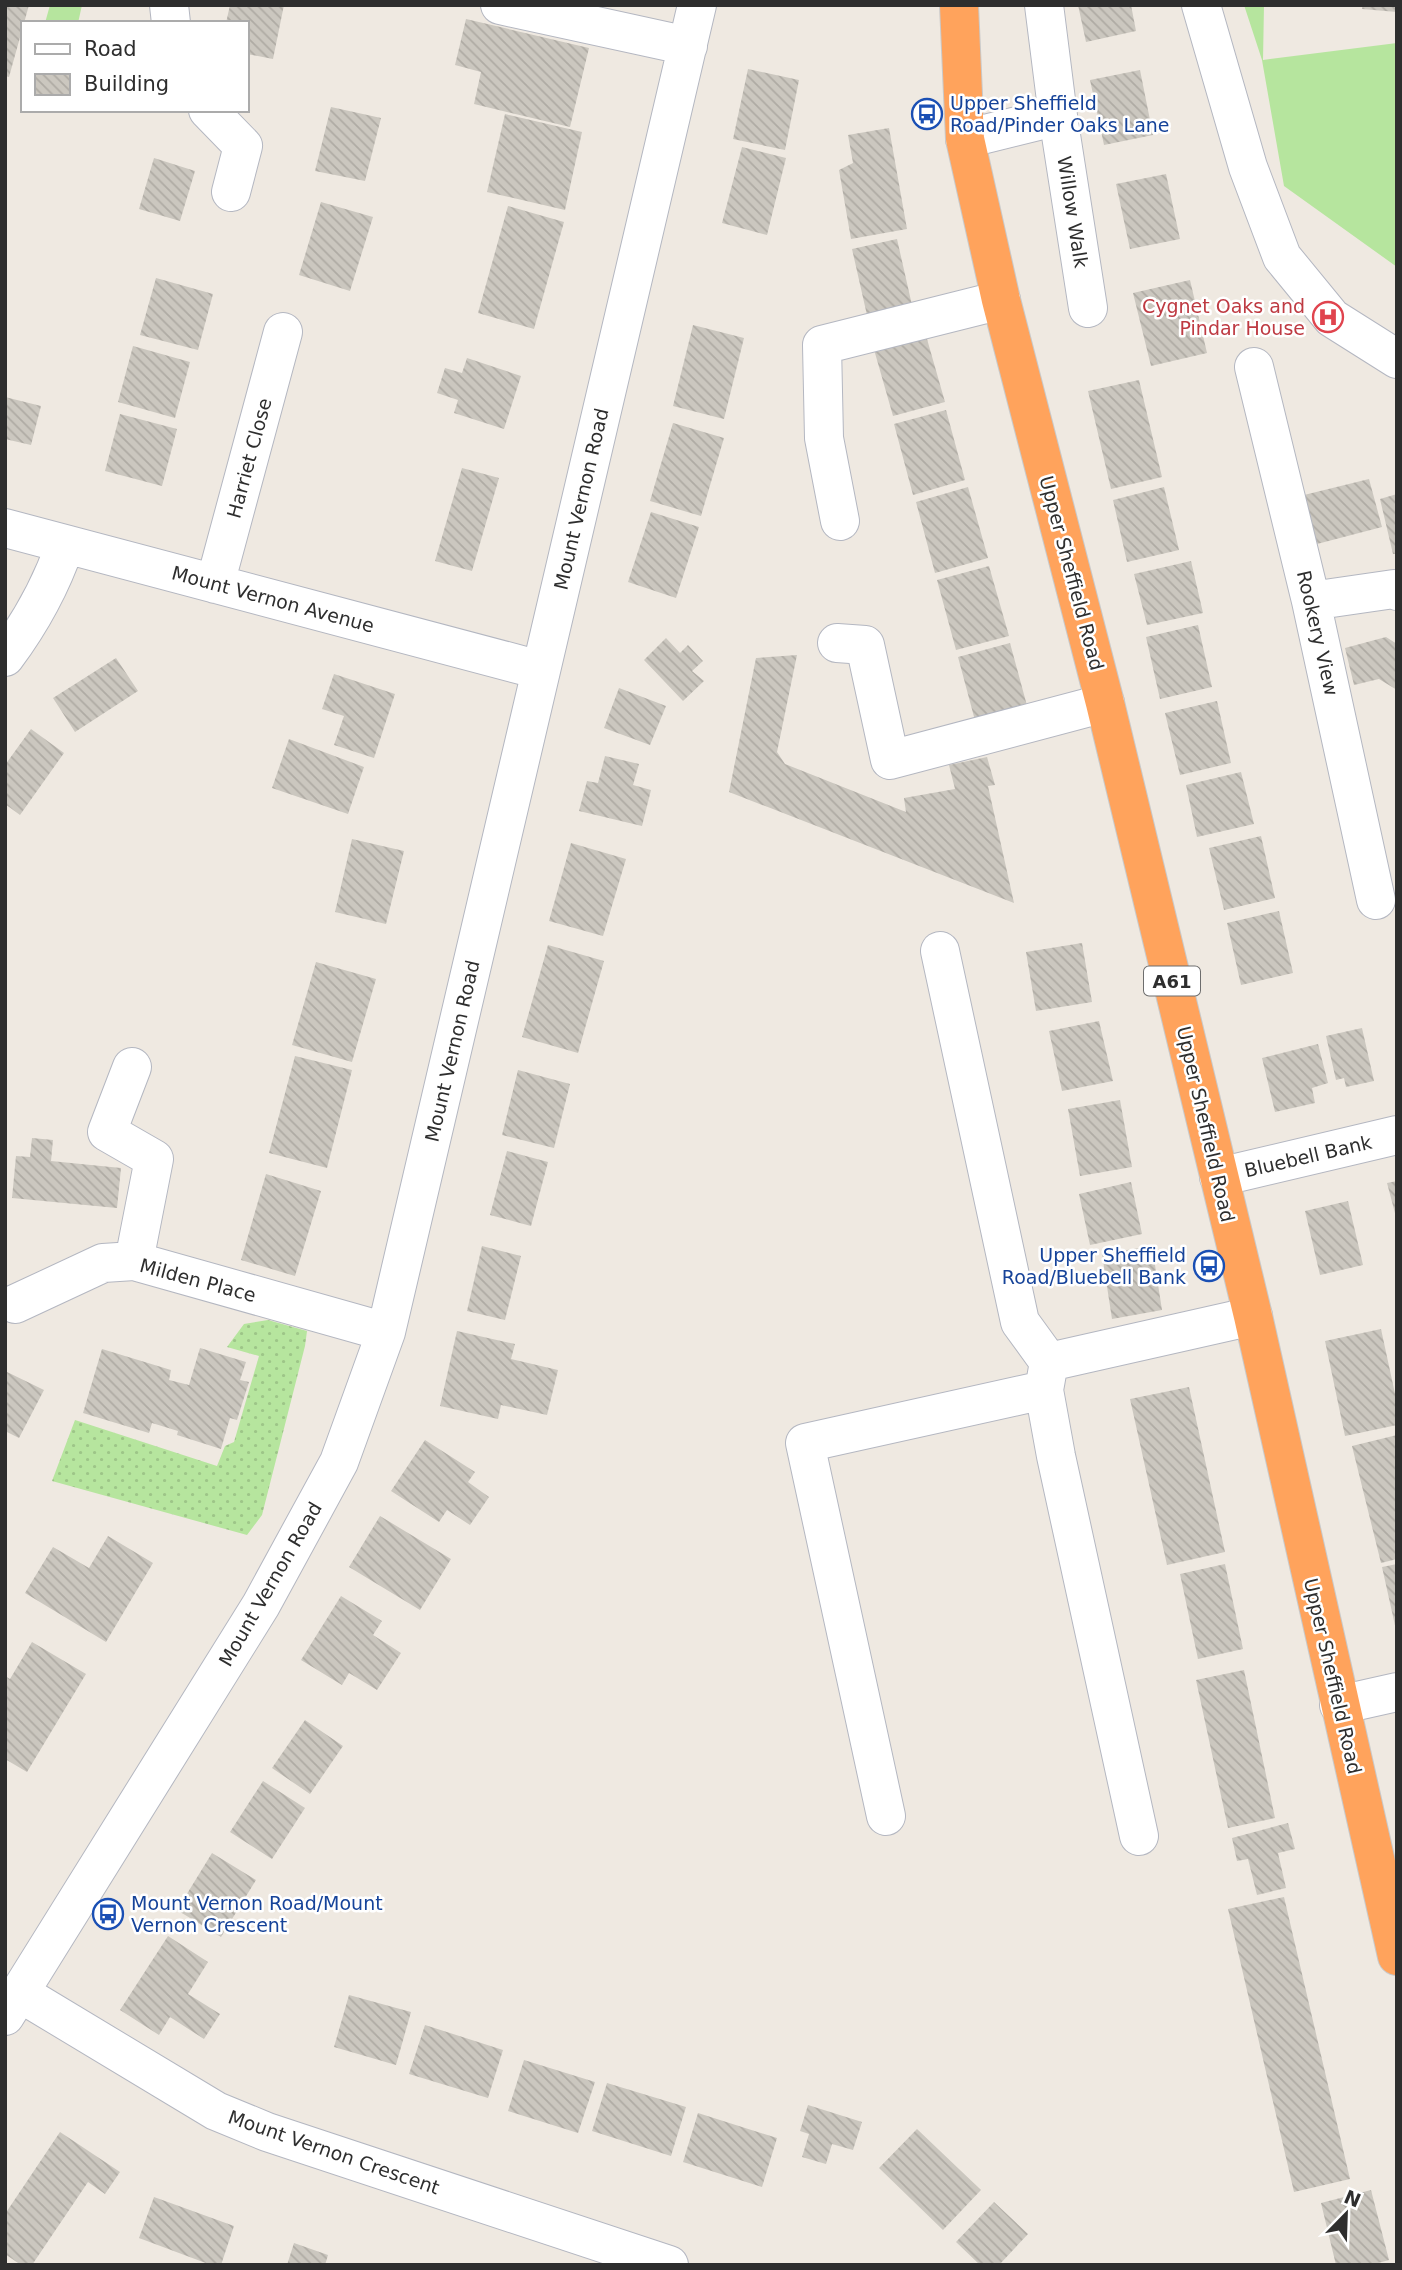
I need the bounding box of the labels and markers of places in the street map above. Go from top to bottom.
place label: Upper Sheffield Road/Pinder Oaks Lane [950,92,1170,136]
bus stop icon: Upper Sheffield Road/Pinder Oaks Lane [910,97,944,131]
place label: Cygnet Oaks and Pindar House [1142,295,1305,339]
hospital icon: Cygnet Oaks and Pindar House [1311,300,1345,334]
place label: Upper Sheffield Road/Bluebell Bank [1002,1244,1186,1288]
bus stop icon: Upper Sheffield Road/Bluebell Bank [1192,1249,1226,1283]
place label: Mount Vernon Road/Mount Vernon Crescent [131,1892,383,1936]
bus stop icon: Mount Vernon Road/Mount Vernon Crescent [91,1897,125,1931]

